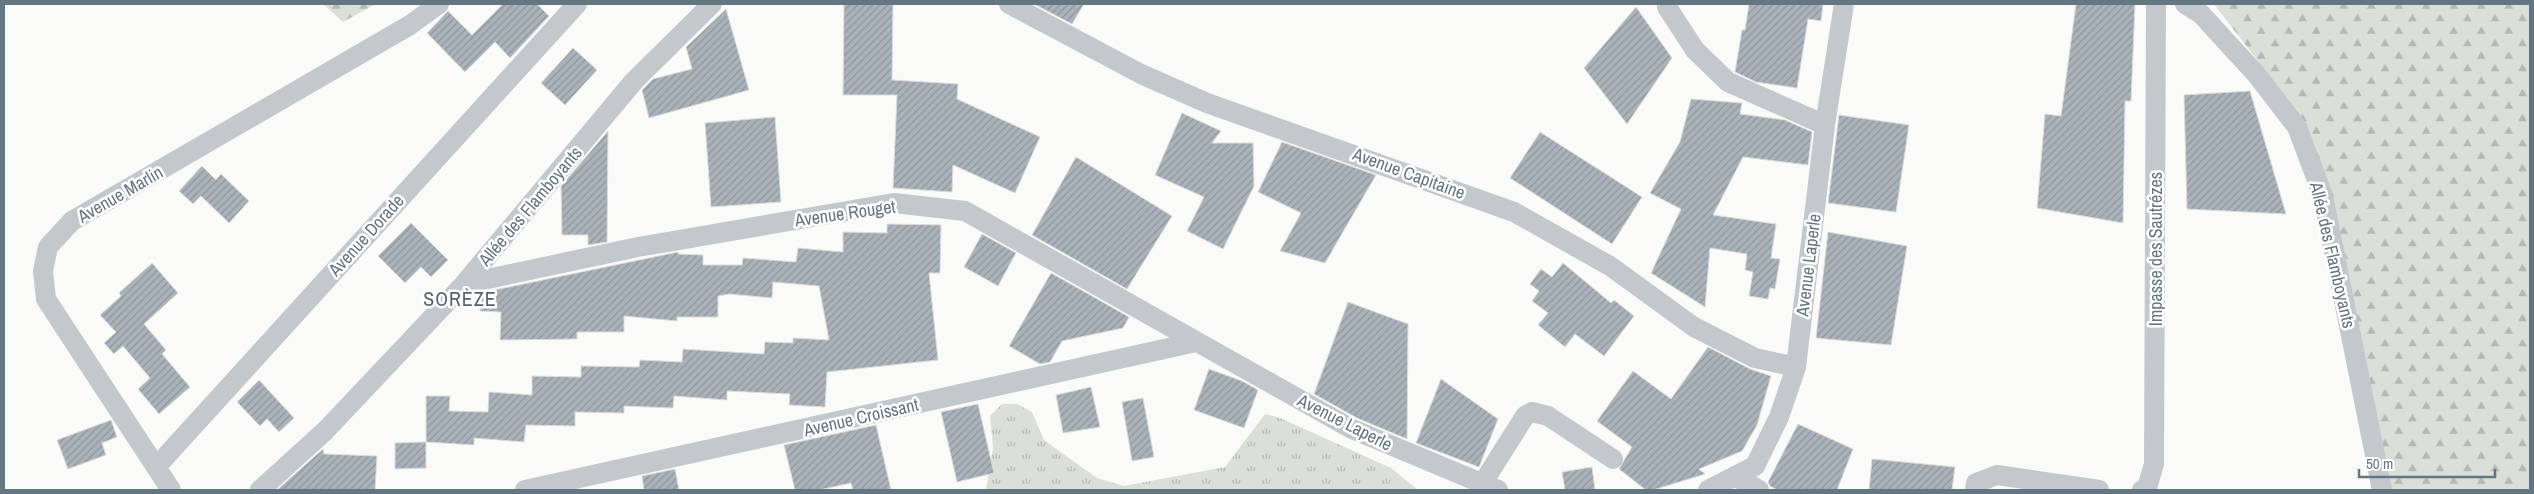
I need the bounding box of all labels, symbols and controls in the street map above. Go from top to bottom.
street label: Allée des Flamboyants [472,141,588,272]
street label: Avenue Capitaine [1348,141,1469,205]
street label: Avenue Marlin [72,159,167,229]
street label: Impasse des Sautrézes [2143,172,2168,326]
street label: Allée des Flamboyants [2304,178,2362,331]
street label: Avenue Dorade [322,189,410,282]
street label: Avenue Rouget [792,194,897,233]
street label: Avenue Laperle [1789,212,1827,319]
district label: SORÈZE [423,285,497,312]
street label: Avenue Laperle [1292,387,1397,457]
street label: Avenue Croissant [800,392,921,443]
scale bar [2359,446,2495,478]
text: 50 m [2366,453,2393,474]

